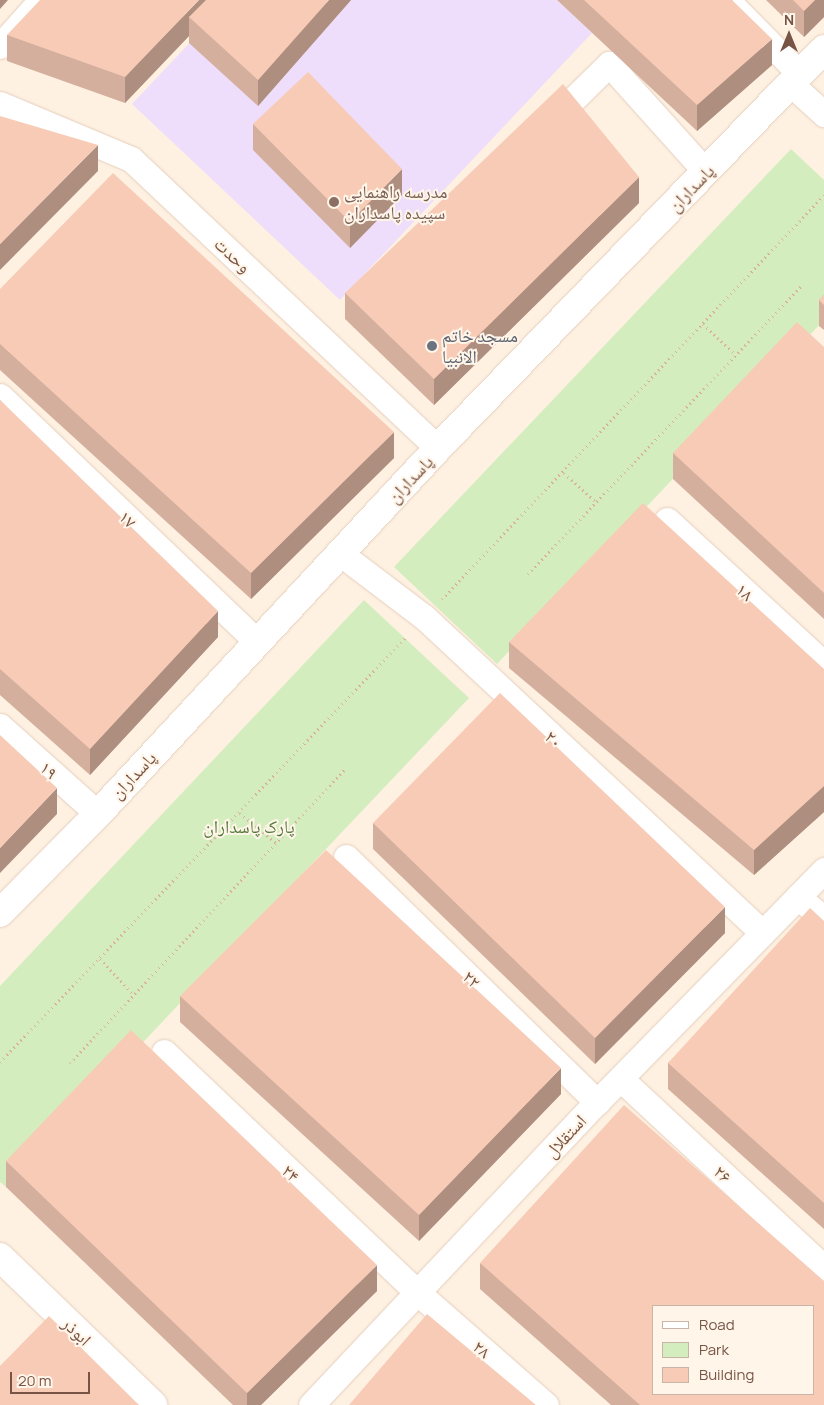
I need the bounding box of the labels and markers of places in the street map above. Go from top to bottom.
place label: مدرسه راهنمایی سپیده پاسداران [344,181,447,223]
marker: مدرسه راهنمایی سپیده پاسداران [328,196,340,208]
place label: مسجد خاتم الانبیا [442,325,518,368]
marker: مسجد خاتم الانبیا [426,340,438,352]

